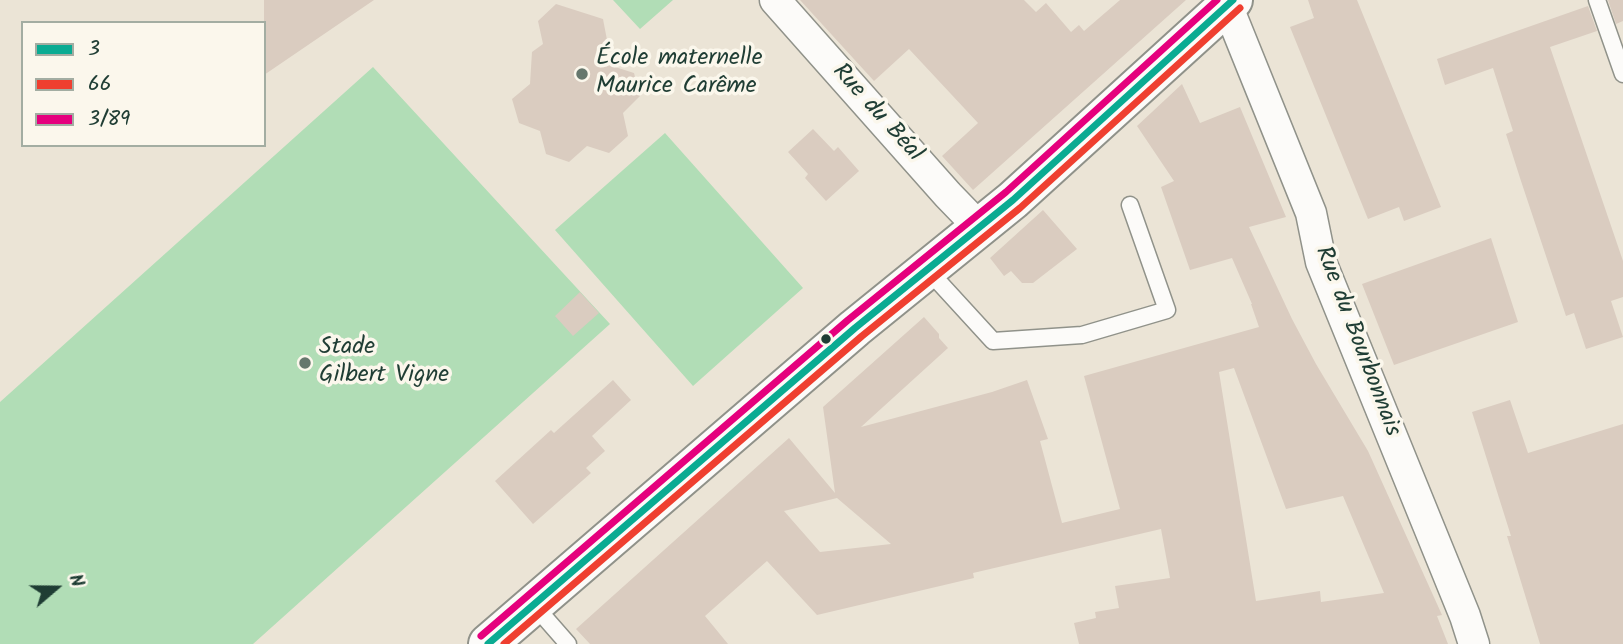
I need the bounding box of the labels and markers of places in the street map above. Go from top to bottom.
place label: École maternelle Maurice Carême [596,46,762,102]
marker: École maternelle Maurice Carême [574,66,590,82]
unlabelled marker [819,332,833,346]
place label: Stade Gilbert Vigne [319,335,449,391]
marker: Stade Gilbert Vigne [297,355,313,371]

